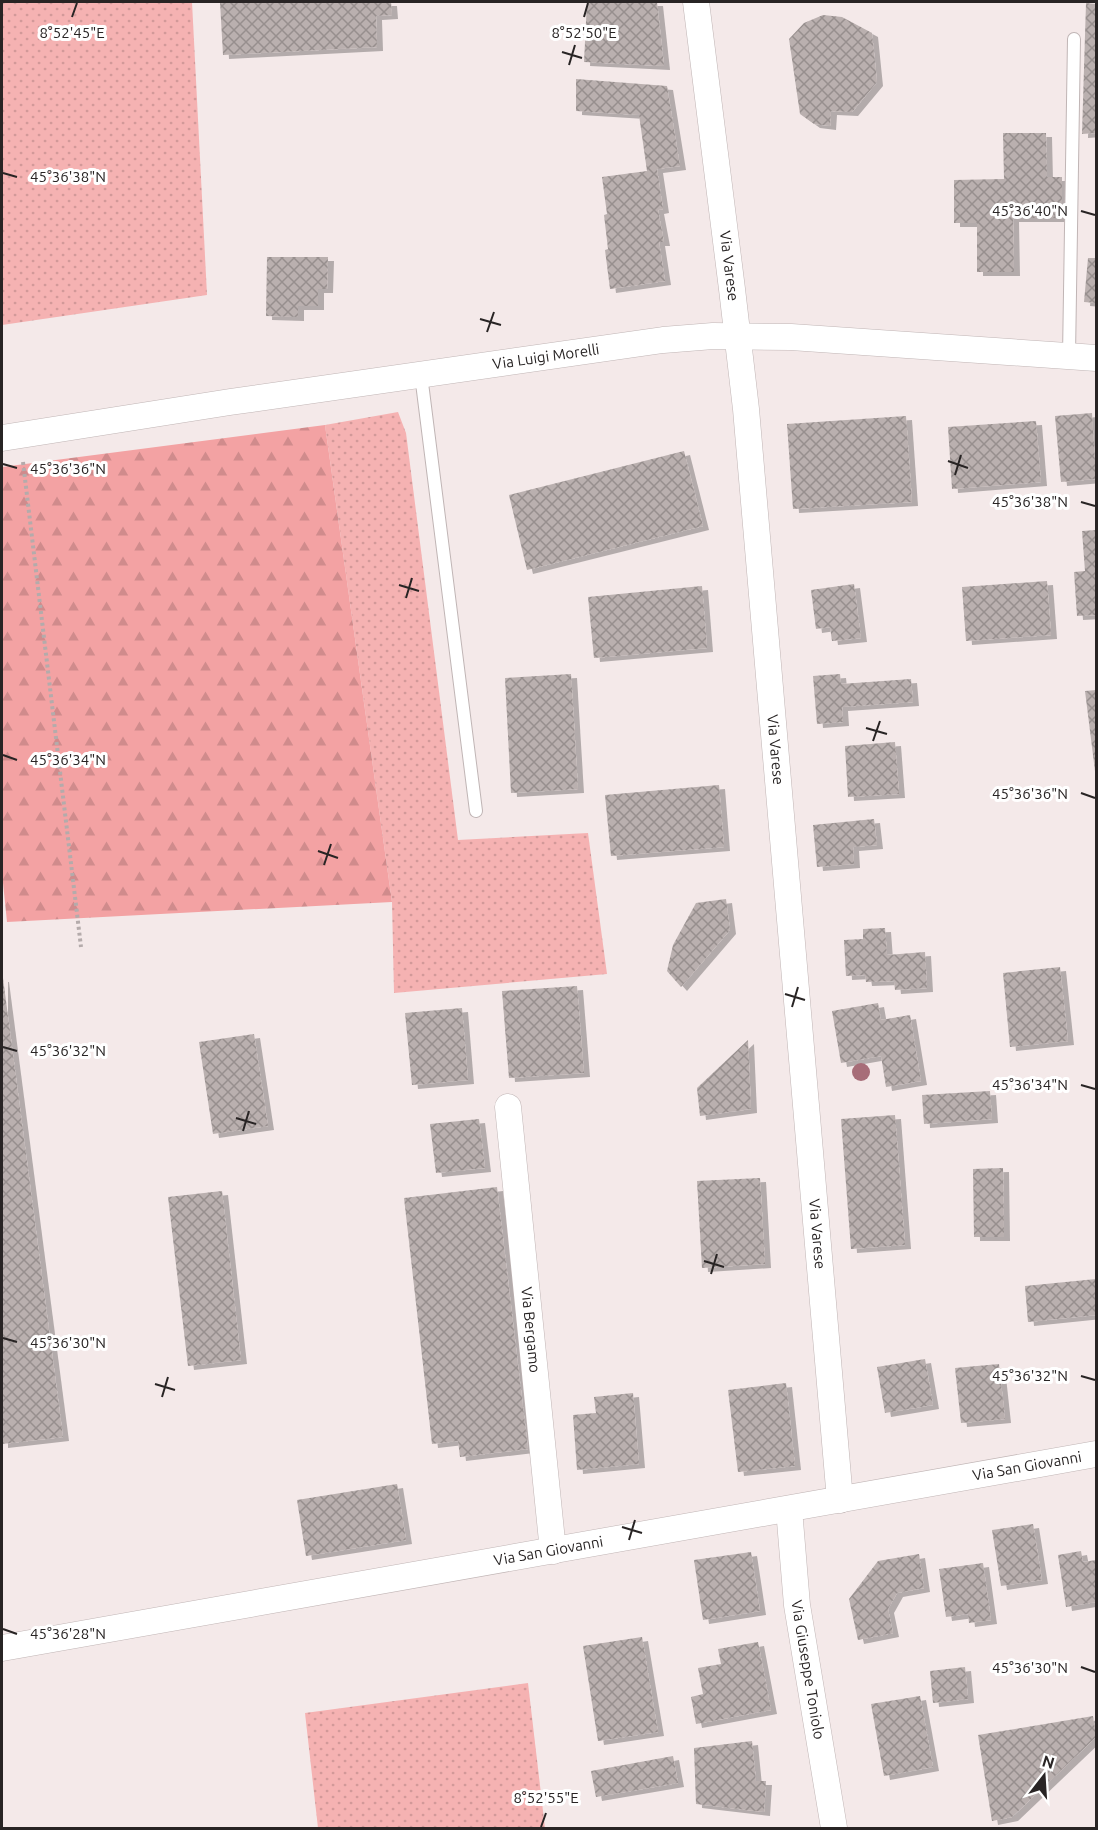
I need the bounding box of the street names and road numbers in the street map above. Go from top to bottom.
street label: Via Varese [717,230,742,302]
street label: Via Luigi Morelli [491,340,600,372]
street label: Via Varese [764,714,787,786]
street label: Via Varese [806,1198,829,1270]
street label: Via Bergamo [518,1286,544,1374]
street label: Via San Giovanni [971,1448,1083,1484]
street label: Via San Giovanni [492,1533,604,1569]
street label: Via Giuseppe Toniolo [788,1599,828,1741]

